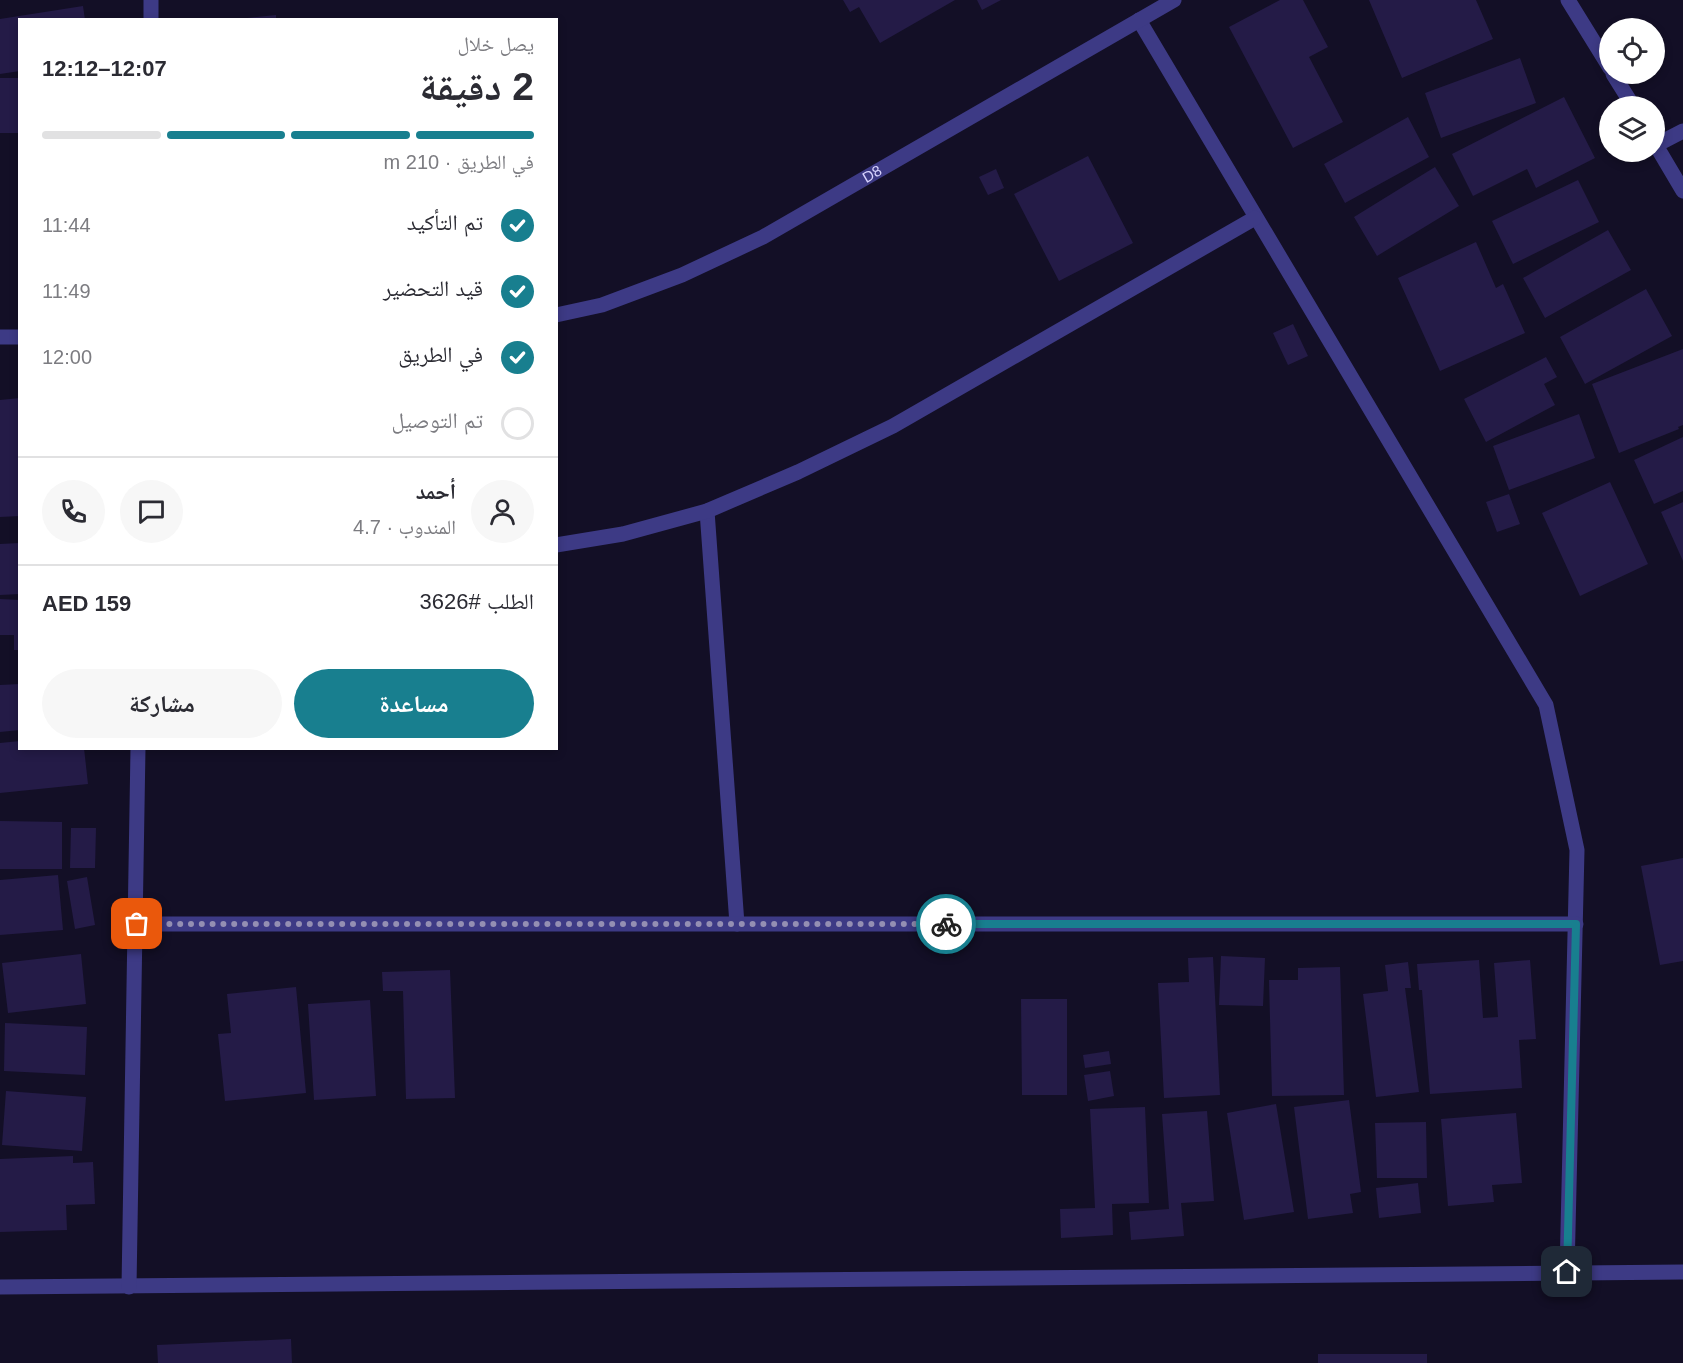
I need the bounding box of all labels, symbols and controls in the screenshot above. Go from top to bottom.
map controls [1599,18,1665,162]
button: locate [1599,18,1665,84]
text: يصل خلال [457,33,534,55]
text: 12:07–12:12 [42,56,167,81]
text: 2 دقيقة [420,65,534,108]
button: layers [1599,96,1665,162]
text: في الطريق · 210 m [384,151,534,173]
street label: D8 [859,161,884,186]
icon: check [501,209,534,242]
text: تم التأكيد [407,210,483,235]
text: 11:44 [42,214,91,236]
icon: check [501,275,534,308]
text: قيد التحضير [383,276,483,301]
text: 11:49 [42,280,91,302]
icon: check [501,341,534,374]
text: في الطريق [398,342,483,367]
text: 12:00 [42,346,92,368]
text: تم التوصيل [391,408,483,433]
text: أحمد [416,479,456,504]
button: phone [42,480,105,543]
button: chat [120,480,183,543]
button: person [471,480,534,543]
text: المندوب · 4.7 [353,516,456,538]
text: الطلب #3626 [420,589,534,614]
text: AED 159 [42,591,131,616]
button: مشاركة [42,669,282,738]
button: مساعدة [294,669,534,738]
courier [916,894,976,954]
pin [111,898,162,949]
icon: bag [120,907,153,940]
icon: bike [930,908,963,941]
pin [1541,1246,1592,1297]
icon: home [1550,1255,1583,1288]

